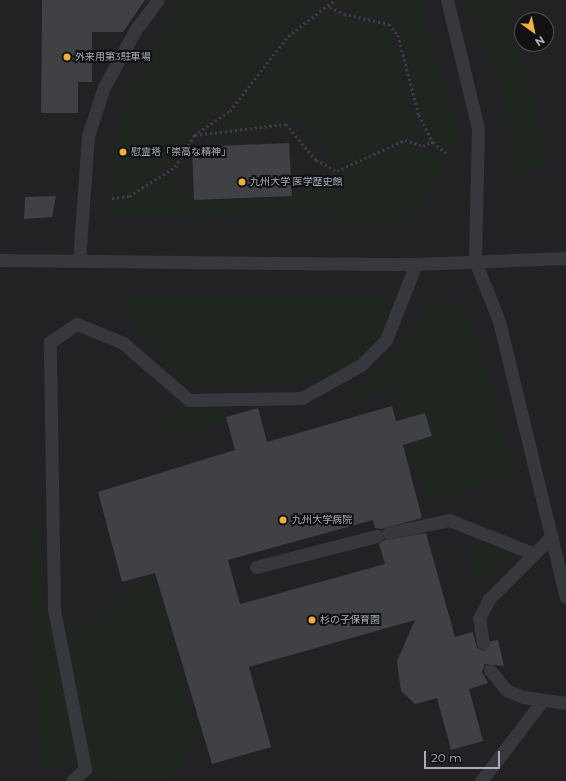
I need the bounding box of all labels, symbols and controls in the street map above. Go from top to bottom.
north arrow [514,12,554,52]
text: N [532,33,548,50]
place label: 外来用第3駐車場 [75,51,151,63]
marker: 外来用第3駐車場 [62,52,72,62]
place label: 慰霊塔「崇高な精神」 [131,146,231,158]
marker: 慰霊塔「崇高な精神」 [118,147,128,157]
place label: 九州大学 医学歴史館 [250,176,343,188]
marker: 九州大学 医学歴史館 [237,177,247,187]
marker: 九州大学病院 [277,514,289,526]
place label: 九州大学病院 [292,514,352,526]
place label: 杉の子保育園 [320,614,380,626]
marker: 杉の子保育園 [307,615,317,625]
scale bar [426,743,502,769]
text: 20 m [431,750,462,765]

